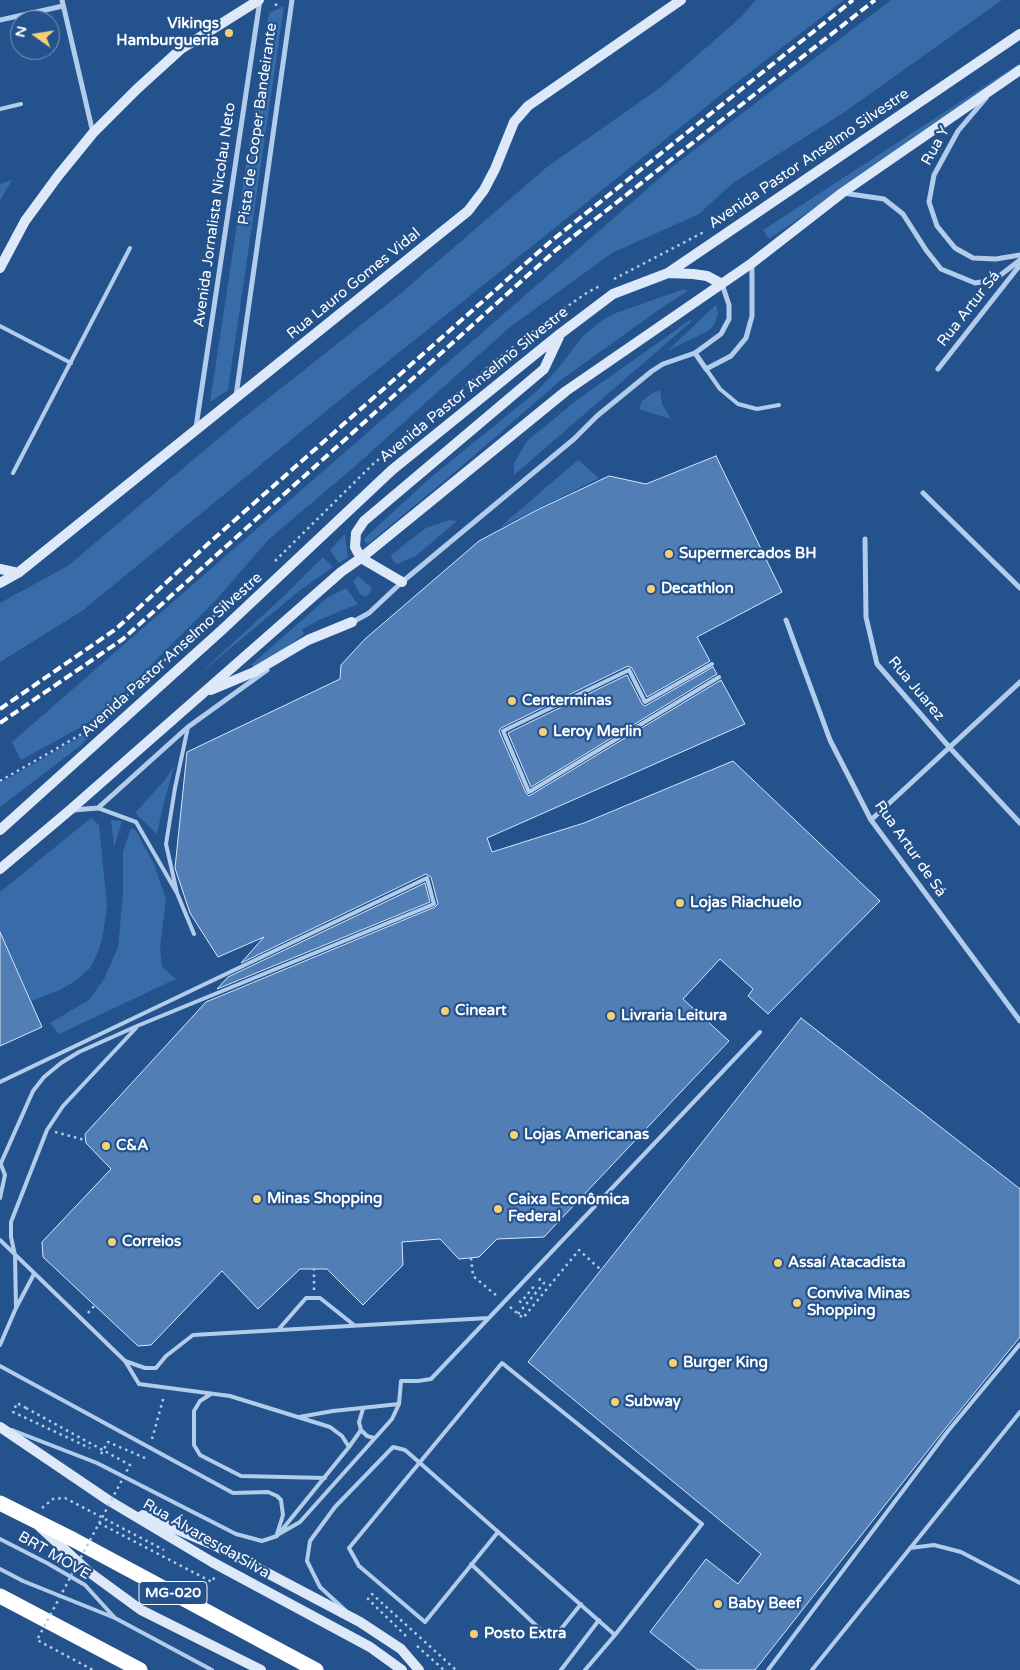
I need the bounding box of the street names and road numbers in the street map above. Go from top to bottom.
street label: Pista de Cooper Bandeirante [235,22,281,226]
street label: Avenida Pastor Anselmo Silvestre [706,85,912,233]
street label: Avenida Jornalista Nicolau Neto [190,102,240,328]
street label: Rua Y [918,123,954,169]
street label: Rua Lauro Gomes Vidal [284,225,424,343]
street label: Rua Artur Sá [934,268,1004,350]
street label: Avenida Pastor Anselmo Silvestre [376,303,572,467]
street label: Avenida Pastor Anselmo Silvestre [78,569,266,741]
street label: Rua Juarez [884,653,948,725]
street label: Rua Artur de Sá [870,798,950,900]
street label: Rua Álvares da Silva [140,1495,272,1583]
street label: BRT MOVE [15,1528,93,1584]
road number: MG-020 [139,1582,207,1605]

